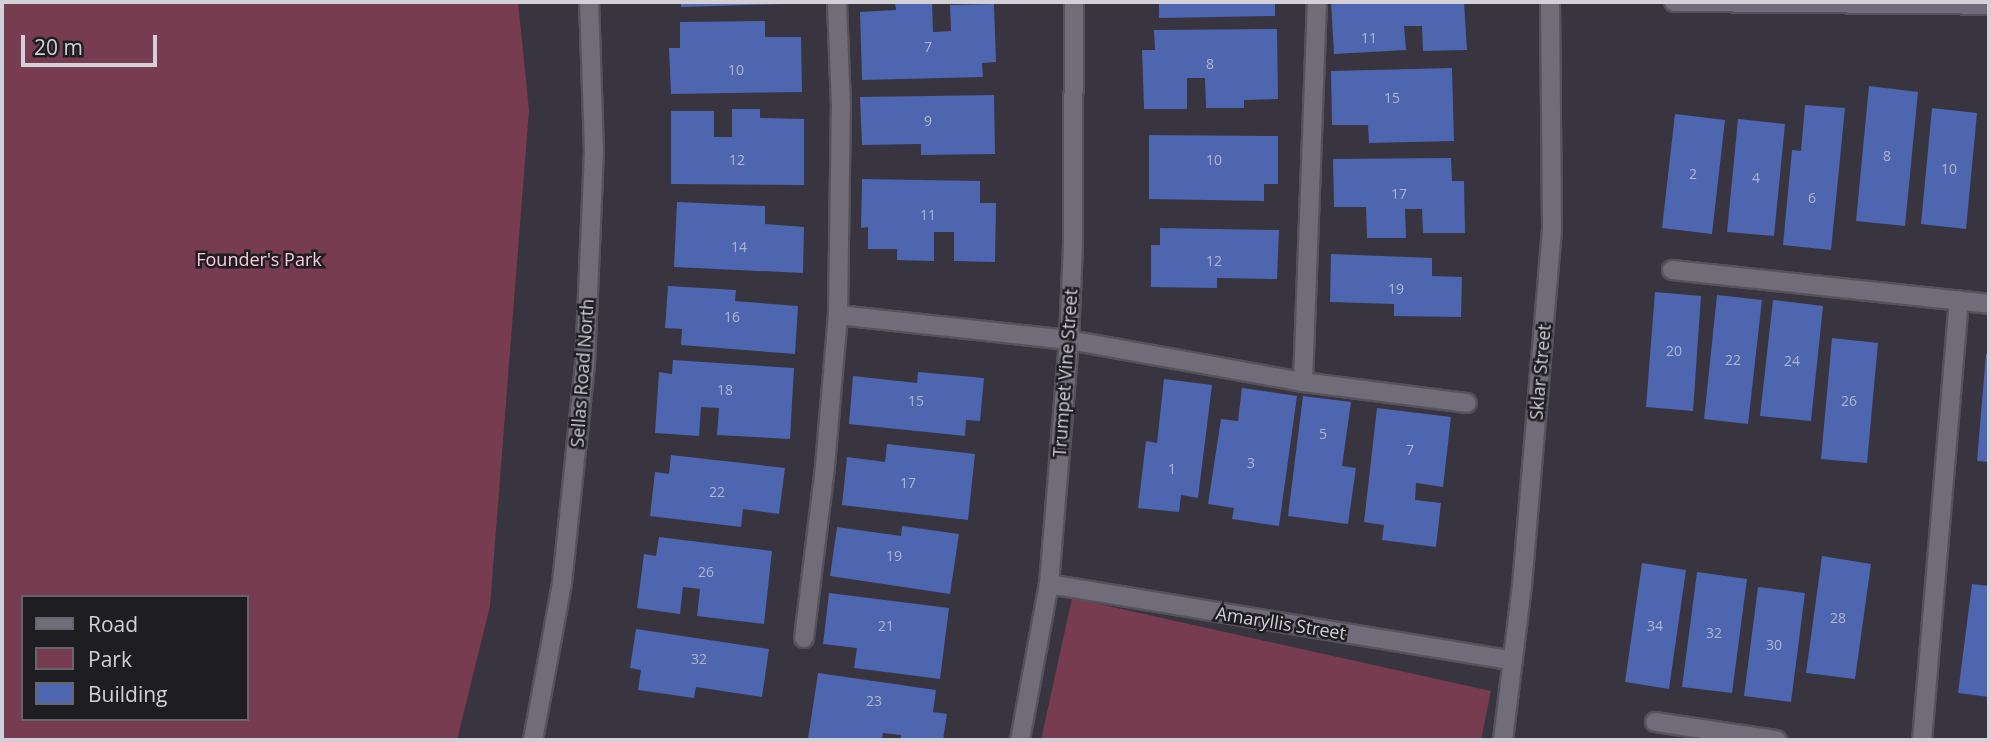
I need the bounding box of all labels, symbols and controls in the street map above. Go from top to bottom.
scale bar [24,21,161,65]
house number: 11 [1361,30,1377,46]
text: 20 m [34,33,83,61]
house number: 7 [924,39,932,55]
house number: 8 [1206,56,1214,72]
house number: 10 [728,62,744,78]
house number: 15 [1384,90,1400,106]
house number: 9 [924,113,932,129]
house number: 8 [1883,148,1891,164]
house number: 12 [729,152,745,168]
house number: 10 [1206,152,1222,168]
house number: 10 [1941,161,1957,177]
house number: 2 [1689,166,1697,182]
house number: 4 [1752,170,1760,186]
house number: 17 [1391,186,1407,202]
house number: 6 [1808,190,1816,206]
house number: 11 [920,207,936,223]
house number: 14 [731,239,747,255]
park label: Founder's Park [196,248,322,270]
house number: 12 [1206,253,1222,269]
house number: 19 [1388,281,1404,297]
street label: Trumpet Vine Street [1048,288,1082,458]
street label: Sellas Road North [566,298,598,448]
house number: 16 [724,309,740,325]
street label: Sklar Street [1525,323,1555,421]
house number: 20 [1666,343,1682,359]
house number: 22 [1725,352,1741,368]
house number: 24 [1784,353,1800,369]
house number: 18 [717,382,733,398]
house number: 15 [908,393,924,409]
house number: 26 [1841,393,1857,409]
house number: 5 [1319,426,1327,442]
house number: 7 [1406,442,1414,458]
house number: 3 [1247,455,1255,471]
house number: 1 [1168,461,1176,477]
house number: 17 [900,475,916,491]
house number: 22 [709,484,725,500]
house number: 19 [886,548,902,564]
house number: 26 [698,564,714,580]
legend [21,595,248,721]
street label: Amaryllis Street [1214,602,1348,644]
text: Road [88,610,138,638]
house number: 28 [1830,610,1846,626]
house number: 21 [878,618,894,634]
house number: 34 [1647,618,1663,634]
house number: 32 [1706,625,1722,641]
house number: 30 [1766,637,1782,653]
text: Park [88,645,132,673]
house number: 32 [691,651,707,667]
text: Building [88,680,167,708]
house number: 23 [866,693,882,709]

